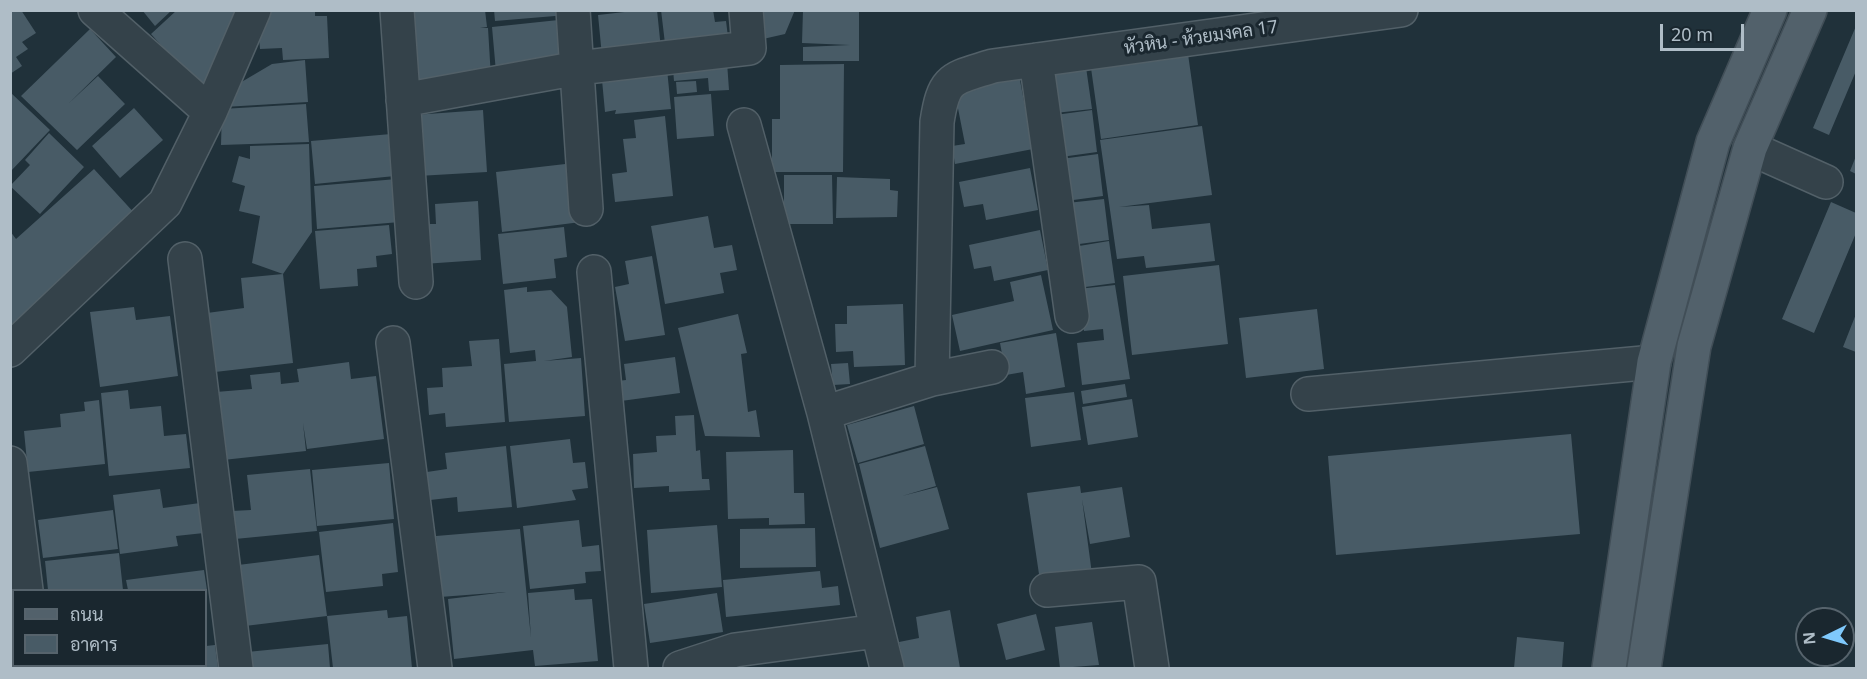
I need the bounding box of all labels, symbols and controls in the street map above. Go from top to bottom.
scale bar [1663,12,1747,50]
street label: หัวหิน - ห้วยมงคล 17 [1123,16,1279,60]
text: 20 m [1671,22,1713,46]
legend [12,589,207,667]
text: ถนน [70,602,103,626]
north arrow [1795,607,1855,667]
text: N [1798,631,1821,646]
text: อาคาร [70,632,118,656]

